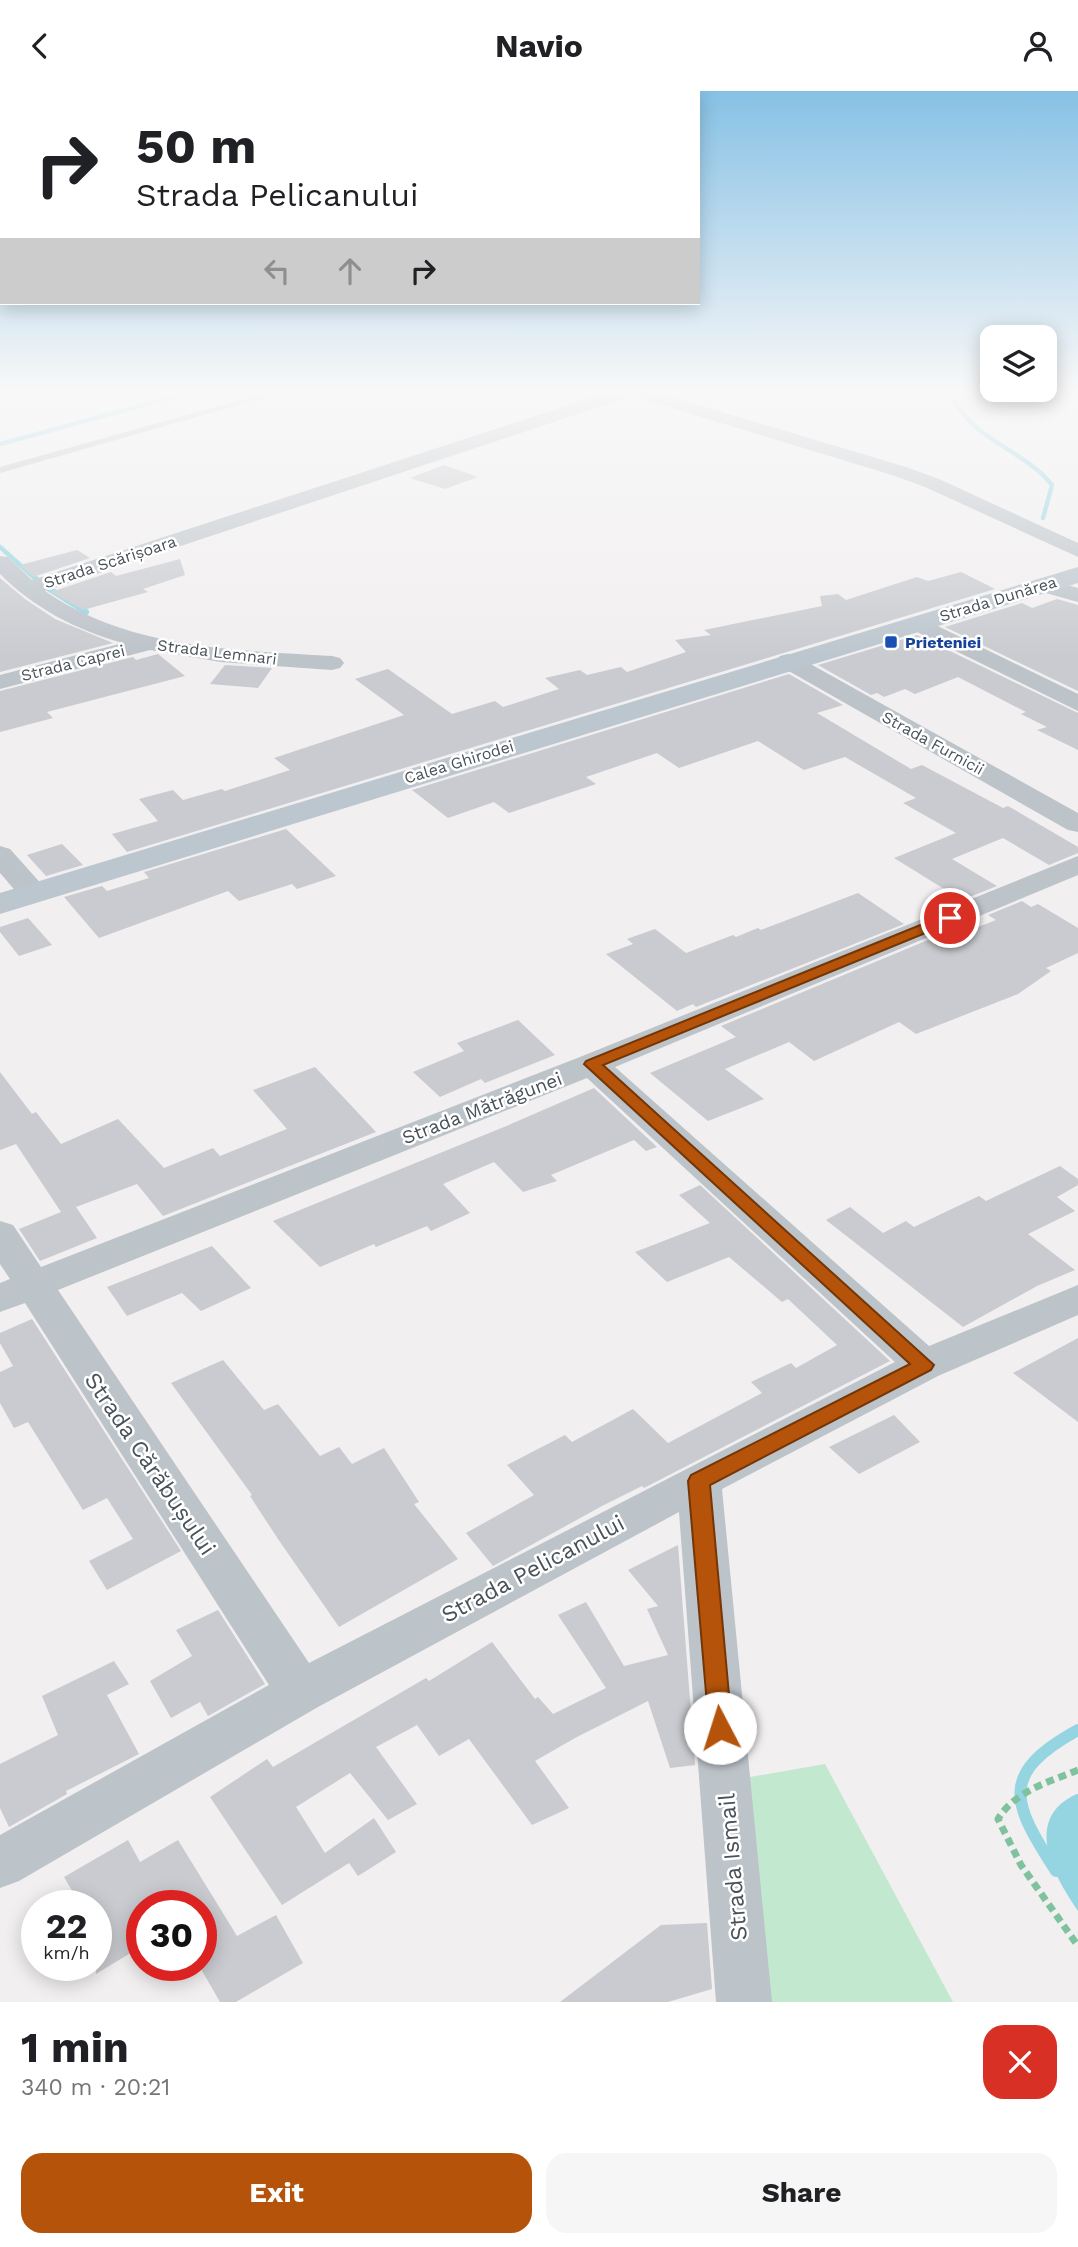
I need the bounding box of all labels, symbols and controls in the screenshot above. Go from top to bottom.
icon: back [21,27,59,65]
text: Navio [495,27,583,65]
icon: person [1019,27,1057,65]
text: 50 m [136,117,256,175]
icon: right [21,119,112,210]
text: Strada Pelicanului [136,176,419,214]
icon: left [258,252,296,290]
icon: ahead [331,252,369,290]
icon: right [404,252,442,290]
map controls [980,325,1057,402]
button: layers [980,325,1057,402]
street label: Strada Scărișoara [41,532,179,592]
street label: Strada Dunărea [937,572,1059,626]
place label: Prieteniei [905,633,981,652]
marker: Prieteniei [883,634,899,650]
street label: Strada Lemnari [156,635,278,669]
street label: Strada Caprei [19,641,127,685]
street label: Strada Furnicii [879,707,987,779]
street label: Calea Ghirodei [402,736,516,788]
pin [920,888,980,948]
icon: arrive [931,899,969,937]
street label: Strada Mătrăgunei [399,1067,565,1149]
street label: Strada Cărăbușului [79,1368,221,1560]
street label: Strada Pelicanului [437,1509,629,1629]
position arrow [683,1691,757,1765]
street label: Strada Ismail [713,1792,753,1942]
speed limit sign: 30 [126,1890,217,1981]
text: 22 [46,1905,87,1947]
text: km/h [43,1942,90,1963]
text: 1 min [21,2023,129,2072]
button: close [983,2025,1057,2099]
text: 340 m · 20:21 [21,2074,170,2101]
button: Exit [21,2153,532,2233]
button: Share [546,2153,1057,2233]

